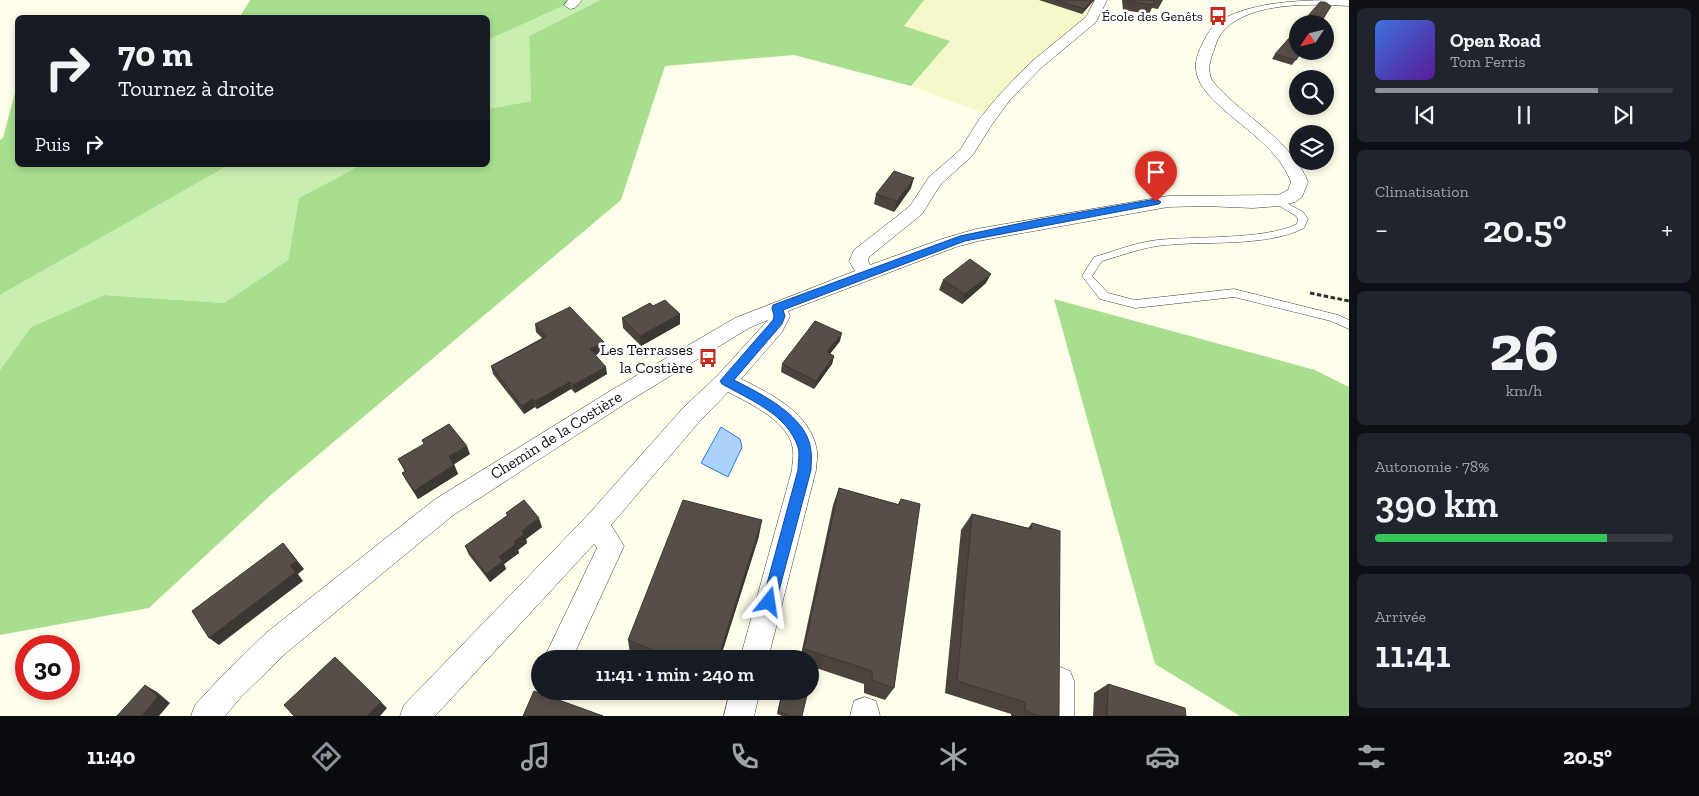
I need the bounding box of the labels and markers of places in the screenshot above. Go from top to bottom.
bus stop icon: École des Genêts [1207,5,1229,27]
place label: École des Genêts [1102,8,1203,25]
pin [1135,151,1177,202]
place label: Les Terrasses la Costière [600,340,693,377]
bus stop icon: Les Terrasses la Costière [697,347,719,369]

